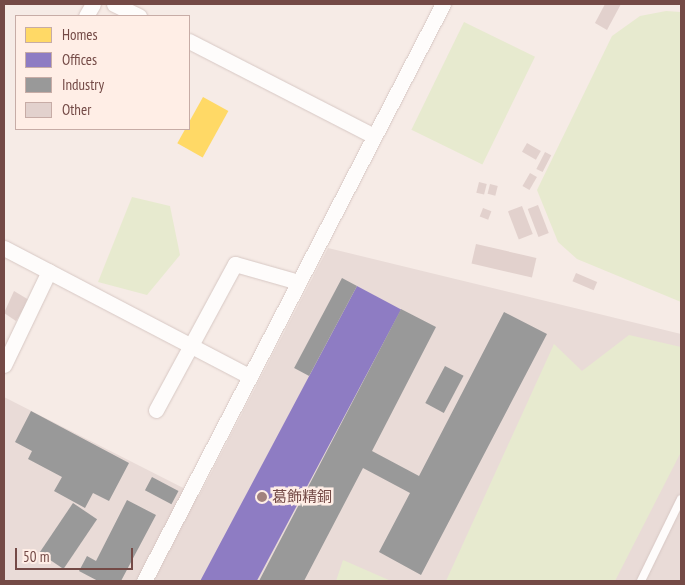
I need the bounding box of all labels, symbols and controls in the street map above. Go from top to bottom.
legend [15,15,190,130]
text: Homes [62,25,98,44]
text: Offices [62,50,97,69]
text: Industry [62,75,104,94]
text: Other [62,100,91,119]
place label: 葛飾精銅 [272,488,332,506]
marker: 葛飾精銅 [256,491,268,503]
scale bar [18,538,135,570]
text: 50 m [23,547,49,566]

